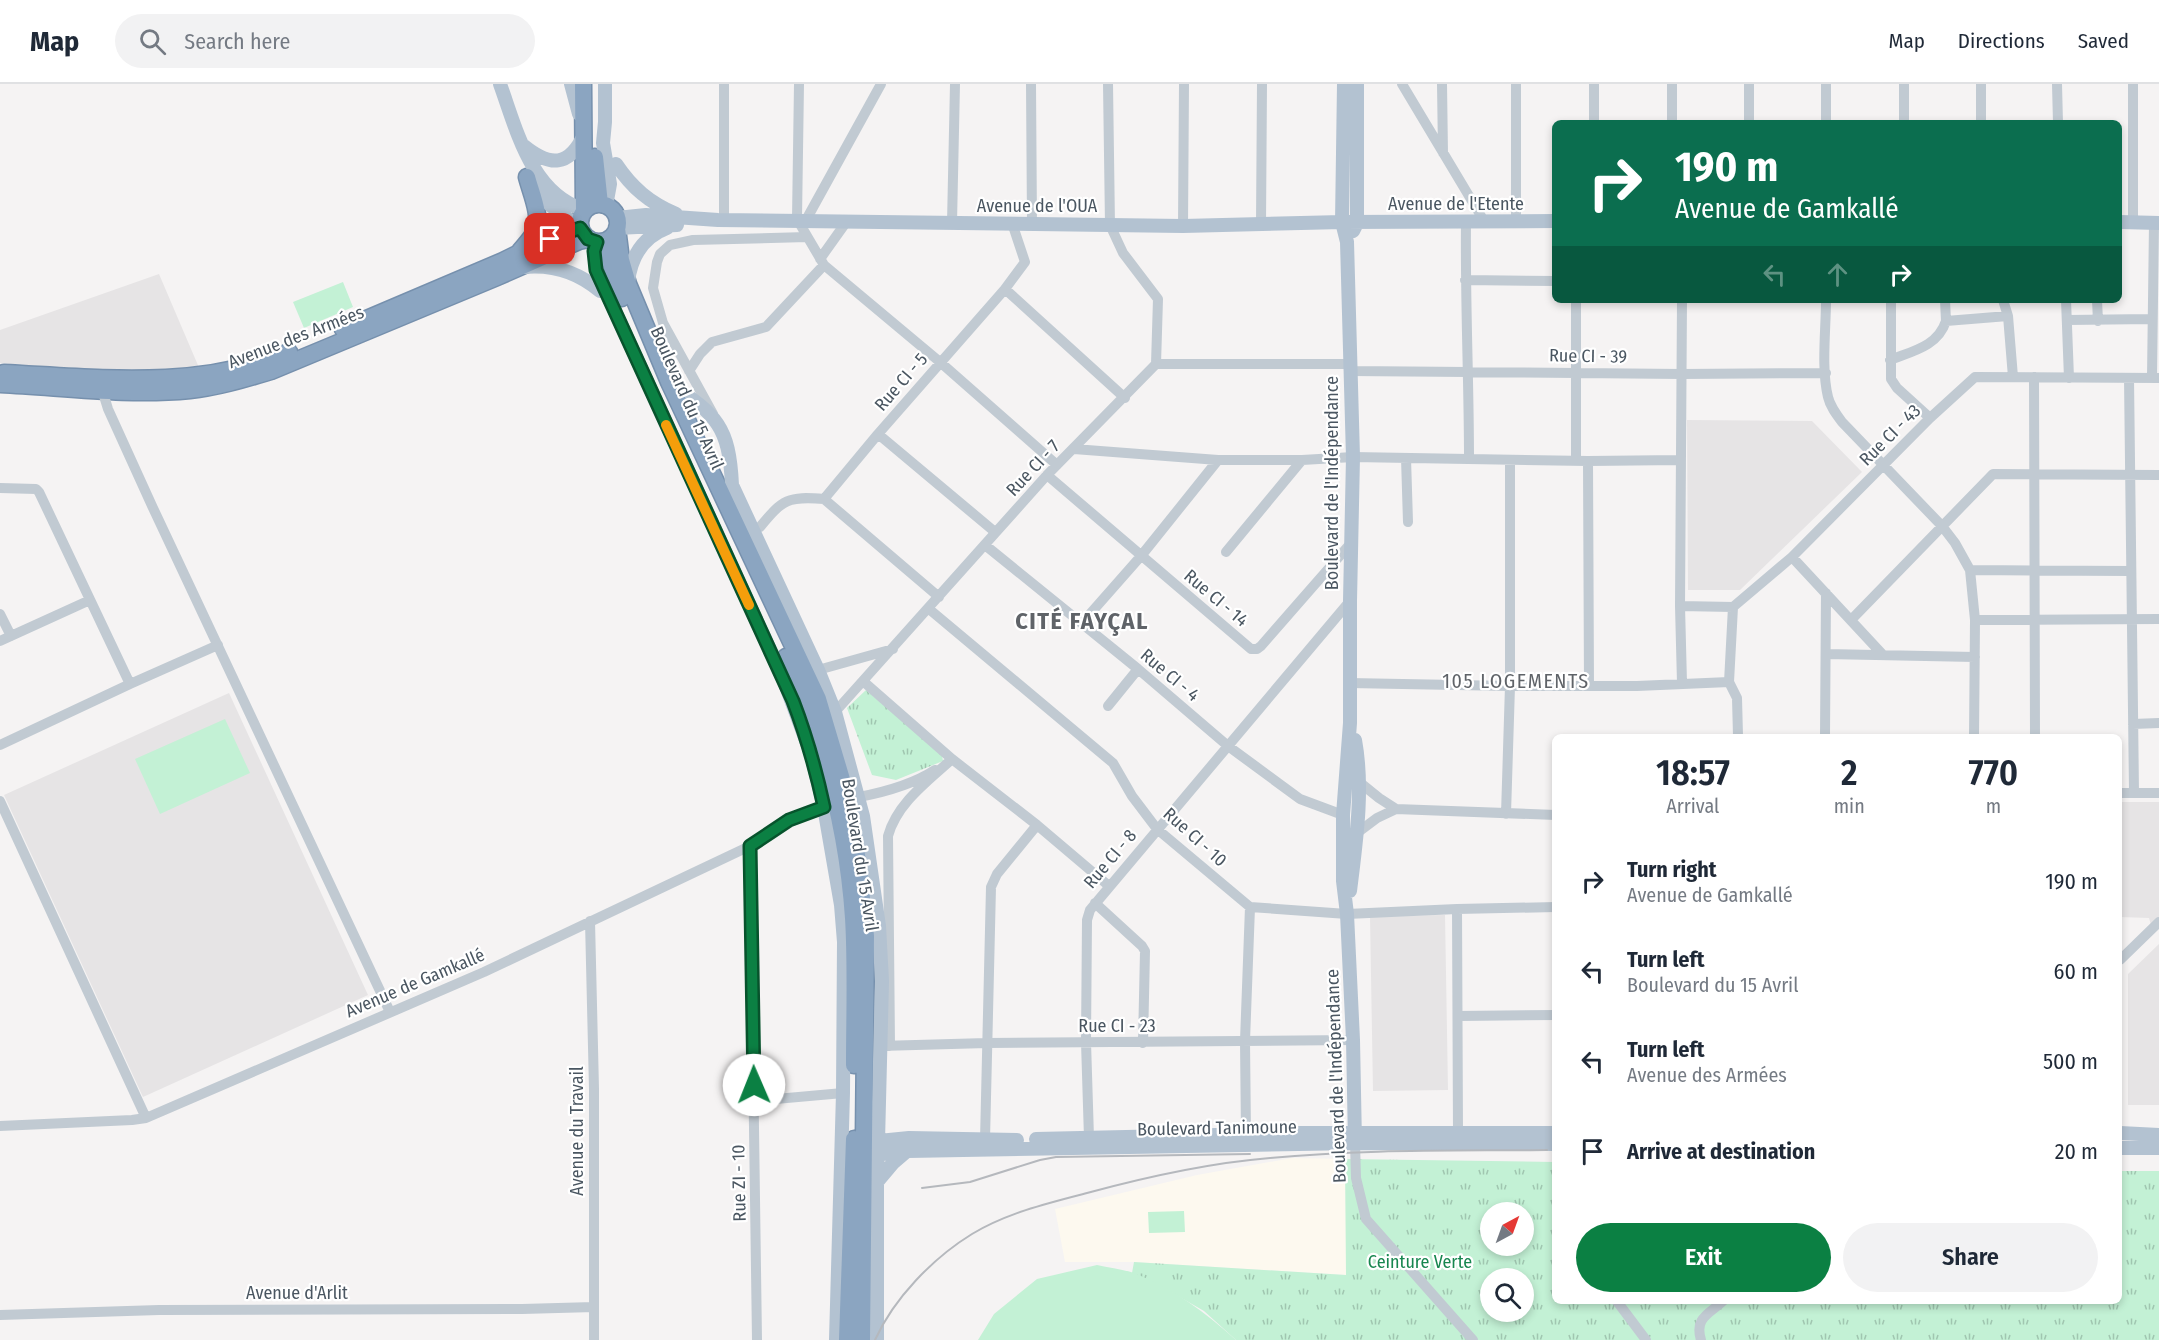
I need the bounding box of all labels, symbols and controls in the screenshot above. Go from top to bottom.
search box [115,14,535,68]
text: Map [30,25,79,58]
icon: search [136,25,169,58]
text: Search here [184,28,290,55]
text: Map [1888,28,1925,54]
text: Directions [1958,28,2045,54]
text: Saved [2078,28,2129,54]
text: 190 m [1675,142,1778,192]
icon: right [1576,144,1654,222]
street label: Avenue de l'Etente [1388,193,1524,215]
text: Avenue de Gamkallé [1675,193,1899,225]
street label: Avenue de l'OUA [977,195,1098,217]
pin [524,213,575,264]
icon: arrive [533,222,566,255]
icon: left [1758,258,1791,291]
icon: ahead [1821,258,1854,291]
icon: right [1884,258,1917,291]
street label: Avenue des Armées [225,301,367,373]
street label: Boulevard du 15 Avril [646,323,729,473]
street label: Rue CI - 39 [1549,344,1627,368]
street label: Rue CI - 5 [870,349,932,415]
street label: Boulevard de l'Indépendance [1321,376,1343,590]
street label: Rue CI - 43 [1855,400,1925,470]
street label: Rue CI - 7 [1002,435,1064,501]
street label: Rue CI - 14 [1179,565,1253,631]
district label: CITÉ FAYÇAL [1015,606,1149,636]
street label: Rue CI - 4 [1136,644,1204,706]
district label: 105 LOGEMENTS [1442,669,1590,693]
text: 18:57 [1656,751,1730,795]
text: 2 [1841,751,1857,795]
text: 770 [1969,751,2018,795]
street label: Boulevard du 15 Avril [837,777,883,933]
text: Arrival [1666,794,1719,818]
text: min [1834,794,1865,818]
text: m [1986,794,2001,818]
street label: Rue CI - 10 [1159,803,1231,871]
street label: Rue CI - 8 [1079,825,1141,893]
text: Turn right [1627,856,1716,883]
icon: right [1576,865,1609,898]
text: 190 m [2045,868,2098,895]
text: Avenue de Gamkallé [1627,883,1793,907]
street label: Avenue de Gamkallé [342,944,488,1022]
text: Turn left [1627,946,1705,973]
icon: left [1576,955,1609,988]
text: 60 m [2054,958,2098,985]
street label: Boulevard de l'Indépendance [1321,968,1351,1183]
text: Boulevard du 15 Avril [1627,973,1798,997]
street label: Rue CI - 23 [1078,1015,1156,1037]
text: Turn left [1627,1036,1705,1063]
icon: left [1576,1045,1609,1078]
text: 500 m [2043,1048,2098,1075]
position arrow [722,1053,786,1117]
text: Avenue des Armées [1627,1063,1787,1087]
street label: Avenue du Travail [566,1066,588,1196]
street label: Boulevard Tanimoune [1137,1116,1297,1140]
icon: arrive [1576,1135,1609,1168]
text: Arrive at destination [1627,1138,1815,1165]
text: 20 m [2055,1138,2098,1165]
street label: Rue ZI - 10 [727,1144,751,1222]
north arrow [1480,1202,1534,1256]
map controls [1480,1202,1534,1322]
button: Exit [1576,1223,1831,1292]
button: Share [1843,1223,2098,1292]
park label: Ceinture Verte [1368,1251,1472,1273]
button: search [1480,1268,1534,1322]
street label: Avenue d'Arlit [246,1282,348,1304]

